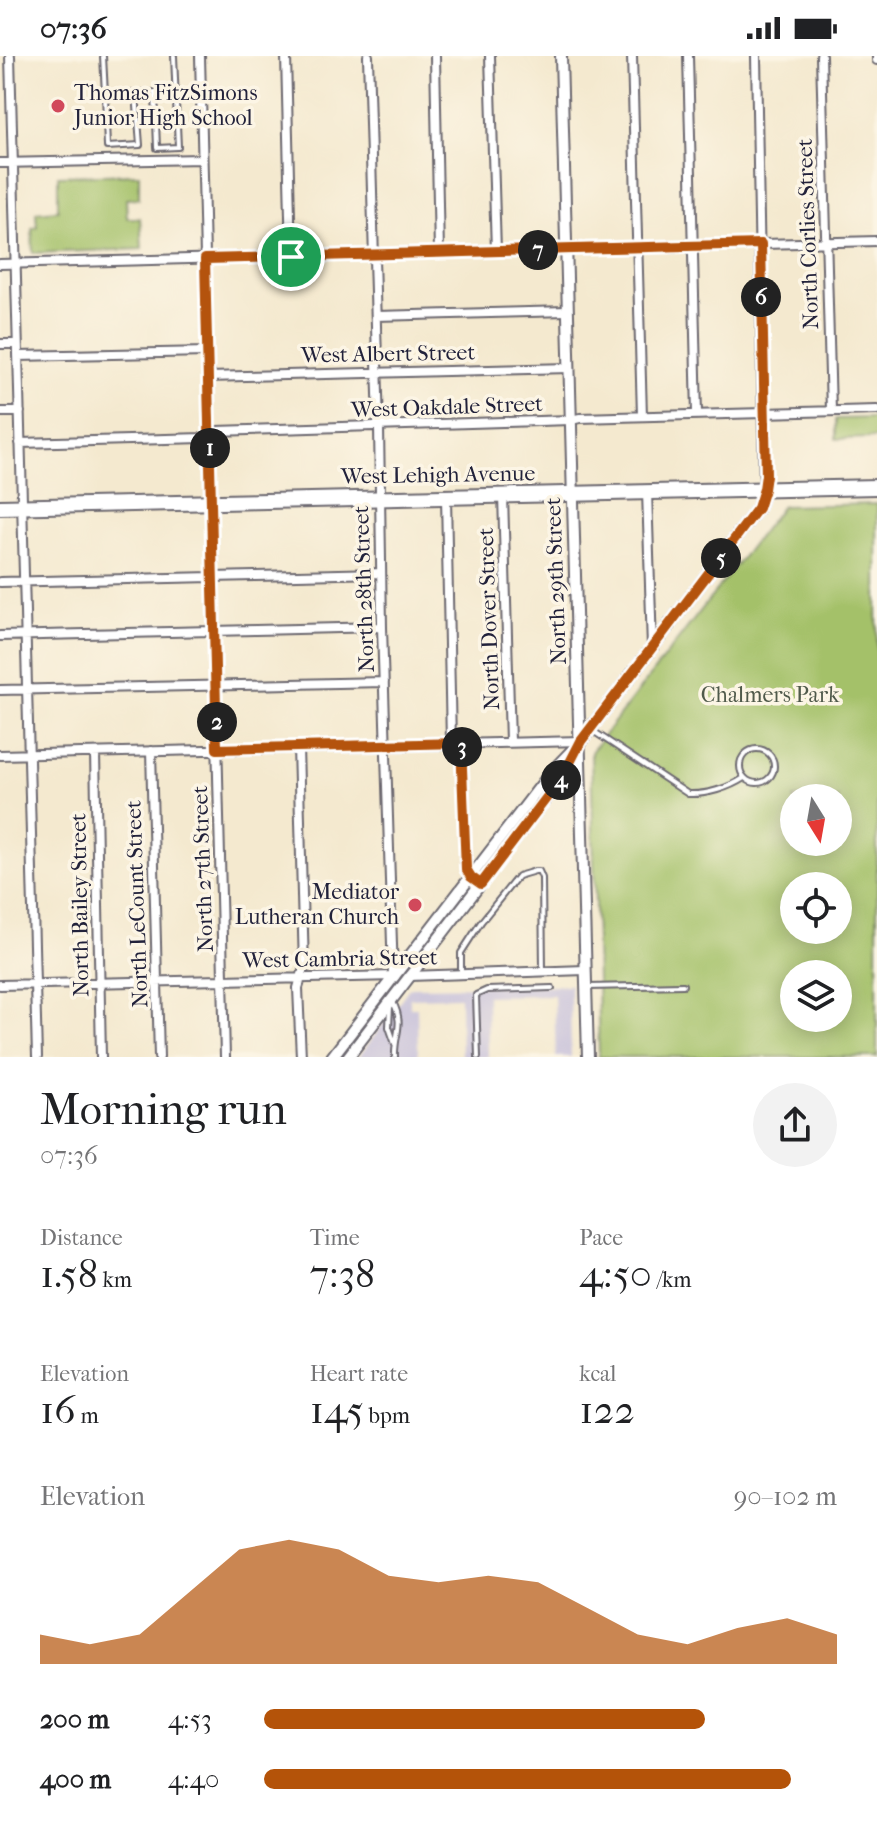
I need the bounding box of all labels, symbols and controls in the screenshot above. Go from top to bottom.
text: 07:36 [40,11,107,46]
place label: Thomas FitzSimons Junior High School [72,80,258,131]
marker: Thomas FitzSimons Junior High School [49,97,67,115]
street label: North Corlies Street [792,138,824,330]
pin [257,223,325,291]
pin: 7 [518,230,558,270]
icon: arrive [269,235,313,279]
text: 7 [533,237,543,263]
pin: 6 [741,277,781,317]
text: 6 [755,284,767,310]
street label: West Albert Street [300,339,476,369]
street label: West Oakdale Street [350,391,544,423]
pin: 1 [190,428,230,468]
text: 1 [206,435,214,461]
street label: West Lehigh Avenue [340,460,536,490]
street label: North 29th Street [540,497,572,665]
street label: North 28th Street [348,505,380,673]
street label: North Dover Street [473,527,505,711]
pin: 5 [701,538,741,578]
text: 5 [716,545,726,571]
park label: Chalmers Park [701,682,840,708]
pin: 2 [197,702,237,742]
text: 2 [211,709,223,735]
pin: 3 [442,727,482,767]
text: 3 [457,734,467,760]
pin: 4 [541,760,581,800]
text: 4 [555,767,568,793]
north arrow [780,784,852,856]
map controls [780,784,852,1032]
street label: North 27th Street [187,785,219,953]
street label: North LeCount Street [120,800,154,1008]
street label: North Bailey Street [65,813,95,997]
button: locate [780,872,852,944]
place label: Mediator Lutheran Church [235,879,400,930]
marker: Mediator Lutheran Church [406,896,424,914]
street label: West Cambria Street [241,944,438,974]
button: layers [780,960,852,1032]
button: share [753,1083,837,1167]
text: Morning run [40,1084,287,1135]
text: 07:36 [40,1140,98,1171]
text: Distance [40,1225,123,1251]
text: Time [310,1225,360,1251]
text: Pace [579,1225,623,1251]
text: 1.58 [40,1251,98,1297]
text: 7:38 [310,1251,375,1297]
text: 4:50 [579,1251,652,1297]
text: km [98,1267,132,1293]
text: /km [652,1267,692,1293]
text: Elevation [40,1361,129,1387]
text: Heart rate [310,1361,408,1387]
text: kcal [579,1361,616,1387]
text: 16 [40,1387,76,1433]
text: 145 [310,1387,364,1433]
text: 122 [579,1387,635,1433]
text: m [76,1403,99,1429]
text: bpm [364,1403,410,1429]
text: Elevation [40,1481,145,1512]
text: 90–102 m [734,1481,837,1512]
text: 200 m [40,1704,109,1735]
text: 4:53 [168,1704,212,1735]
text: 400 m [40,1764,111,1795]
text: 4:40 [168,1764,219,1795]

